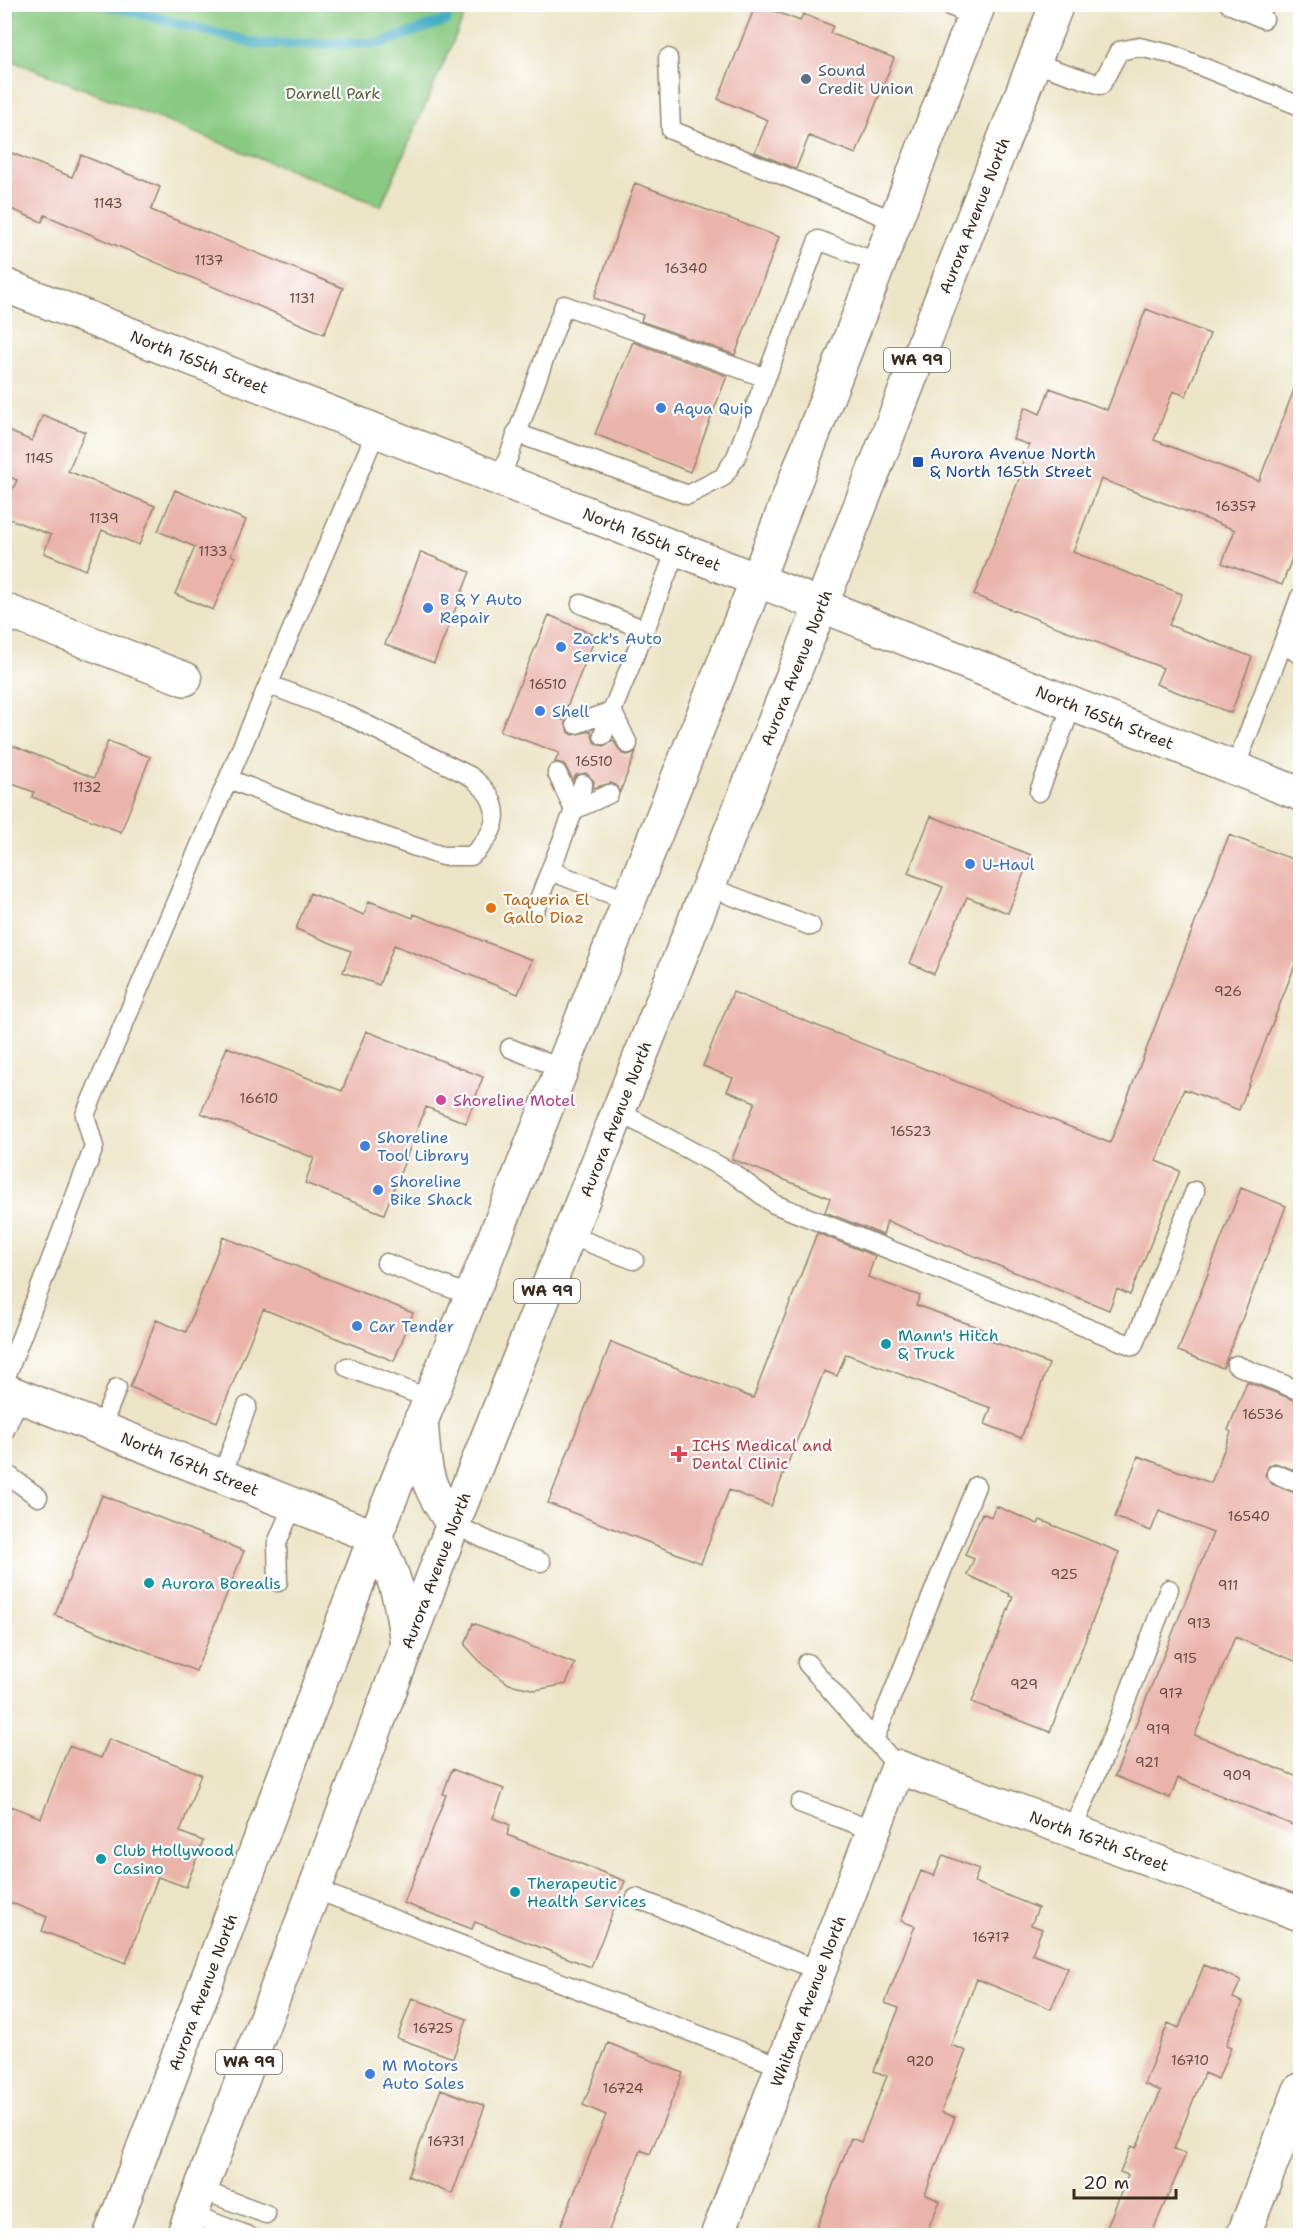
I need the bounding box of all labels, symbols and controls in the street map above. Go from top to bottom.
place label: Sound Credit Union [818,60,914,99]
marker: Sound Credit Union [799,72,813,86]
park label: Darnell Park [285,83,381,104]
street label: Aurora Avenue North [934,134,1014,297]
house number: 1143 [93,194,123,212]
house number: 1137 [195,251,223,269]
house number: 16340 [664,259,708,277]
house number: 1131 [289,289,315,307]
street label: North 165th Street [127,325,272,398]
road number: WA 99 [884,348,950,372]
place label: Aqua Quip [673,398,753,419]
marker: Aqua Quip [654,401,668,415]
place label: Aurora Avenue North & North 165th Street [930,443,1096,482]
house number: 1145 [25,449,53,467]
marker: Aurora Avenue North & North 165th Street [911,455,925,469]
house number: 16357 [1215,497,1257,515]
street label: North 165th Street [580,502,724,575]
house number: 1139 [89,509,119,527]
house number: 1133 [198,542,228,560]
street label: Aurora Avenue North [755,587,837,749]
place label: B & Y Auto Repair [440,589,522,628]
marker: B & Y Auto Repair [421,601,435,615]
place label: Zack's Auto Service [573,628,662,667]
marker: Zack's Auto Service [554,640,568,654]
house number: 16510 [529,675,567,693]
street label: North 165th Street [1033,680,1177,754]
place label: Shell [552,701,589,722]
marker: Shell [533,704,547,718]
house number: 16510 [575,752,613,770]
house number: 1132 [72,778,102,796]
place label: U-Haul [982,854,1035,875]
marker: U-Haul [963,857,977,871]
place label: Taqueria El Gallo Diaz [503,889,590,928]
marker: Taqueria El Gallo Diaz [484,901,498,915]
house number: 926 [1214,982,1242,1000]
street label: Aurora Avenue North [575,1038,656,1200]
house number: 16610 [240,1089,278,1107]
place label: Shoreline Motel [453,1090,575,1111]
marker: Shoreline Motel [434,1093,448,1107]
house number: 16523 [890,1122,932,1140]
place label: Shoreline Tool Library [377,1127,469,1166]
marker: Shoreline Tool Library [358,1139,372,1153]
place label: Shoreline Bike Shack [390,1171,472,1210]
marker: Shoreline Bike Shack [371,1183,385,1197]
road number: WA 99 [514,1279,580,1303]
place label: Car Tender [369,1316,454,1337]
marker: Car Tender [350,1319,364,1333]
place label: Mann's Hitch & Truck [898,1325,999,1364]
marker: Mann's Hitch & Truck [879,1337,893,1351]
house number: 16536 [1242,1405,1284,1423]
street label: North 167th Street [118,1427,262,1500]
place label: ICHS Medical and Dental Clinic [692,1435,832,1474]
marker: ICHS Medical and Dental Clinic [670,1445,688,1463]
street label: Aurora Avenue North [396,1489,475,1652]
house number: 16540 [1228,1507,1270,1525]
house number: 925 [1050,1565,1078,1583]
place label: Aurora Borealis [161,1573,281,1594]
marker: Aurora Borealis [142,1576,156,1590]
house number: 911 [1218,1576,1238,1594]
house number: 913 [1187,1614,1211,1632]
house number: 915 [1173,1649,1197,1667]
house number: 929 [1010,1675,1038,1693]
house number: 917 [1159,1684,1183,1702]
house number: 919 [1146,1720,1170,1738]
house number: 921 [1135,1753,1159,1771]
house number: 909 [1223,1766,1251,1784]
street label: North 167th Street [1027,1806,1172,1876]
place label: Club Hollywood Casino [113,1840,234,1879]
marker: Club Hollywood Casino [94,1852,108,1866]
place label: Therapeutic Health Services [527,1873,646,1912]
marker: Therapeutic Health Services [508,1885,522,1899]
street label: Aurora Avenue North [163,1911,242,2073]
street label: Whitman Avenue North [765,1912,850,2090]
house number: 16717 [972,1928,1010,1946]
house number: 16725 [413,2019,453,2037]
road number: WA 99 [216,2050,282,2074]
house number: 16710 [1171,2051,1209,2069]
house number: 920 [906,2052,934,2070]
place label: M Motors Auto Sales [382,2055,464,2094]
marker: M Motors Auto Sales [363,2067,377,2081]
house number: 16724 [603,2079,644,2097]
house number: 16731 [427,2132,465,2150]
scale bar [1074,2162,1176,2200]
text: 20 m [1083,2171,1129,2195]

